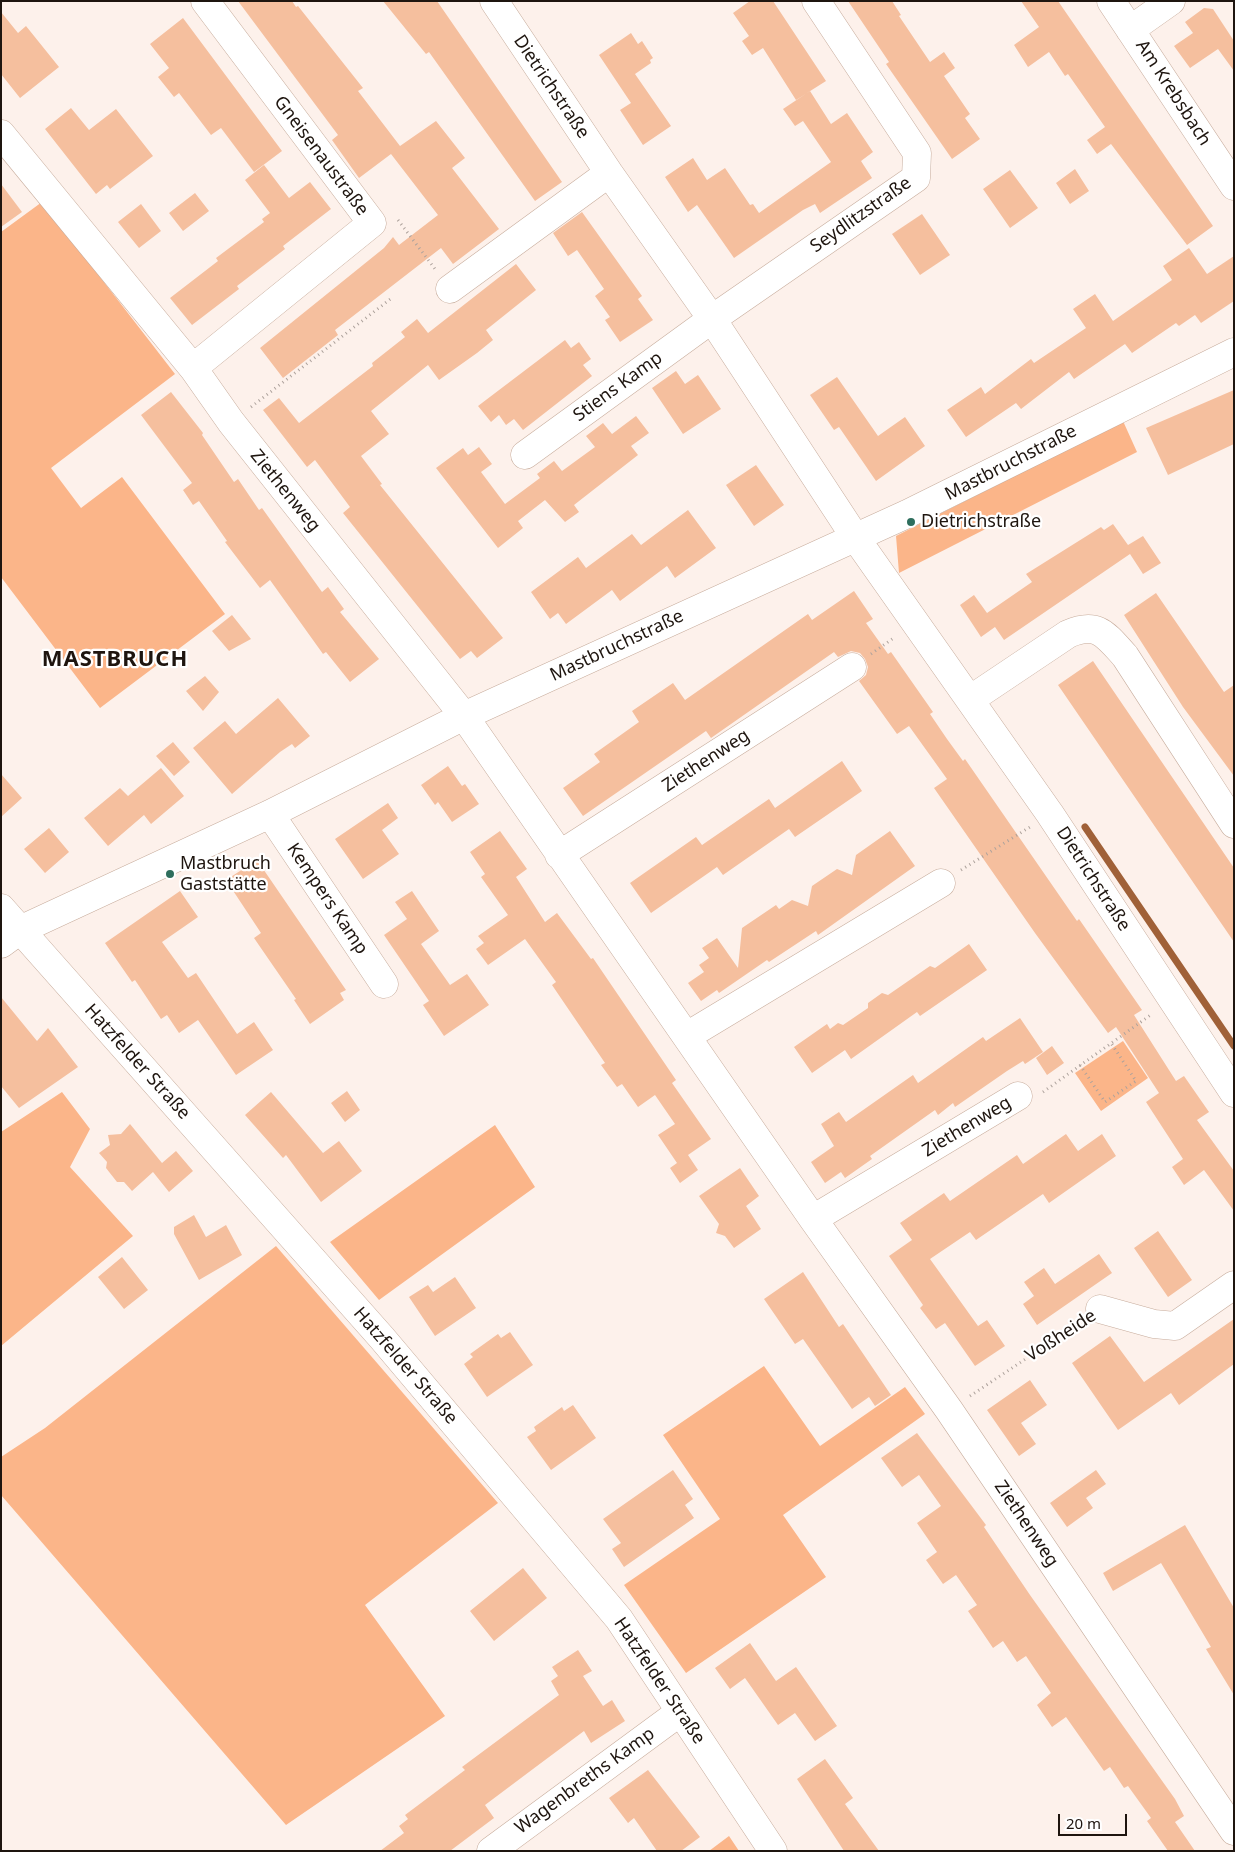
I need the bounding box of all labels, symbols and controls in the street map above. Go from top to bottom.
street label: Dietrichstraße [508,31,594,143]
street label: Am Krebsbach [1131,36,1215,150]
street label: Gneisenaustraße [269,92,373,220]
street label: Seydlitzstraße [806,172,916,258]
street label: Stiens Kamp [569,347,667,427]
street label: Mastbruchstraße [942,421,1080,505]
street label: Ziethenweg [245,446,325,536]
place label: Dietrichstraße [921,511,1041,533]
marker: Dietrichstraße [905,516,917,528]
street label: Mastbruchstraße [547,606,687,686]
district label: MASTBRUCH [41,647,189,673]
street label: Ziethenweg [658,725,754,797]
street label: Dietrichstraße [1051,823,1135,935]
street label: Kempers Kamp [282,839,372,959]
place label: Mastbruch Gaststätte [180,853,271,896]
marker: Mastbruch Gaststätte [164,868,176,880]
street label: Hatzfelder Straße [80,1000,194,1124]
street label: Ziethenweg [919,1092,1015,1162]
street label: Hatzfelder Straße [348,1303,462,1429]
street label: Voßheide [1022,1305,1100,1367]
street label: Ziethenweg [989,1477,1063,1571]
street label: Hatzfelder Straße [609,1614,709,1748]
street label: Wagenbreths Kamp [511,1723,659,1839]
scale bar [1060,1804,1129,1836]
text: 20 m [1066,1813,1101,1833]

